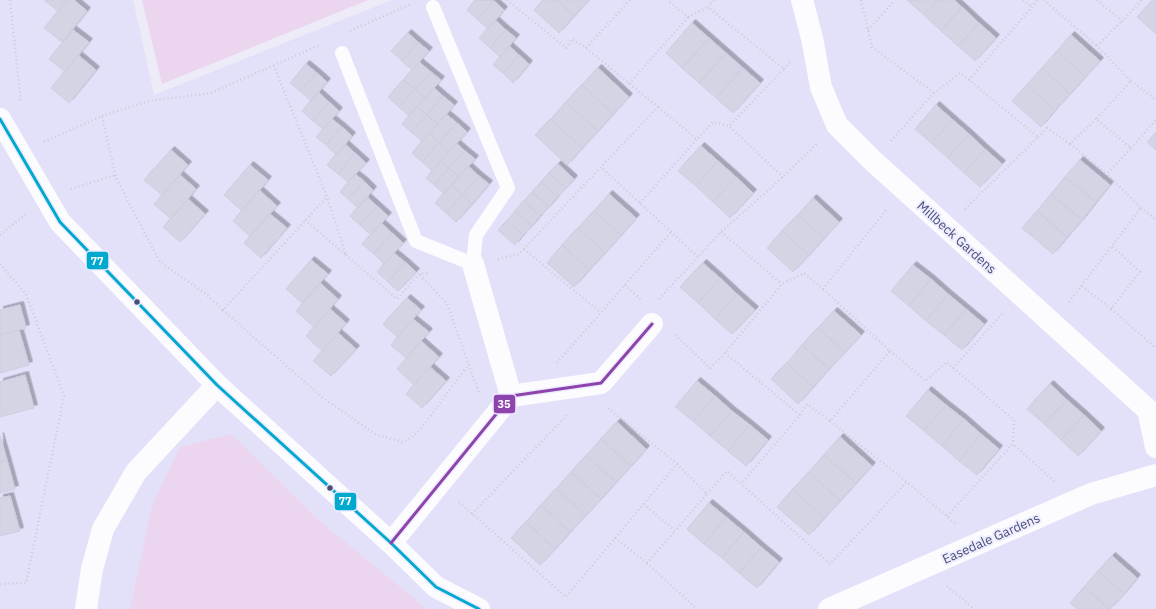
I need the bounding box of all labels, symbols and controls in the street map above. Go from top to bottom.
street label: Millbeck Gardens [913,197,1000,277]
line badge: 77 [86,251,109,270]
text: 77 [90,254,104,268]
unlabelled marker [132,297,142,307]
line badge: 35 [493,394,516,414]
text: 35 [497,397,511,411]
unlabelled marker [325,483,335,493]
line badge: 77 [334,492,357,511]
text: 77 [338,494,352,508]
street label: Easedale Gardens [940,509,1043,568]

